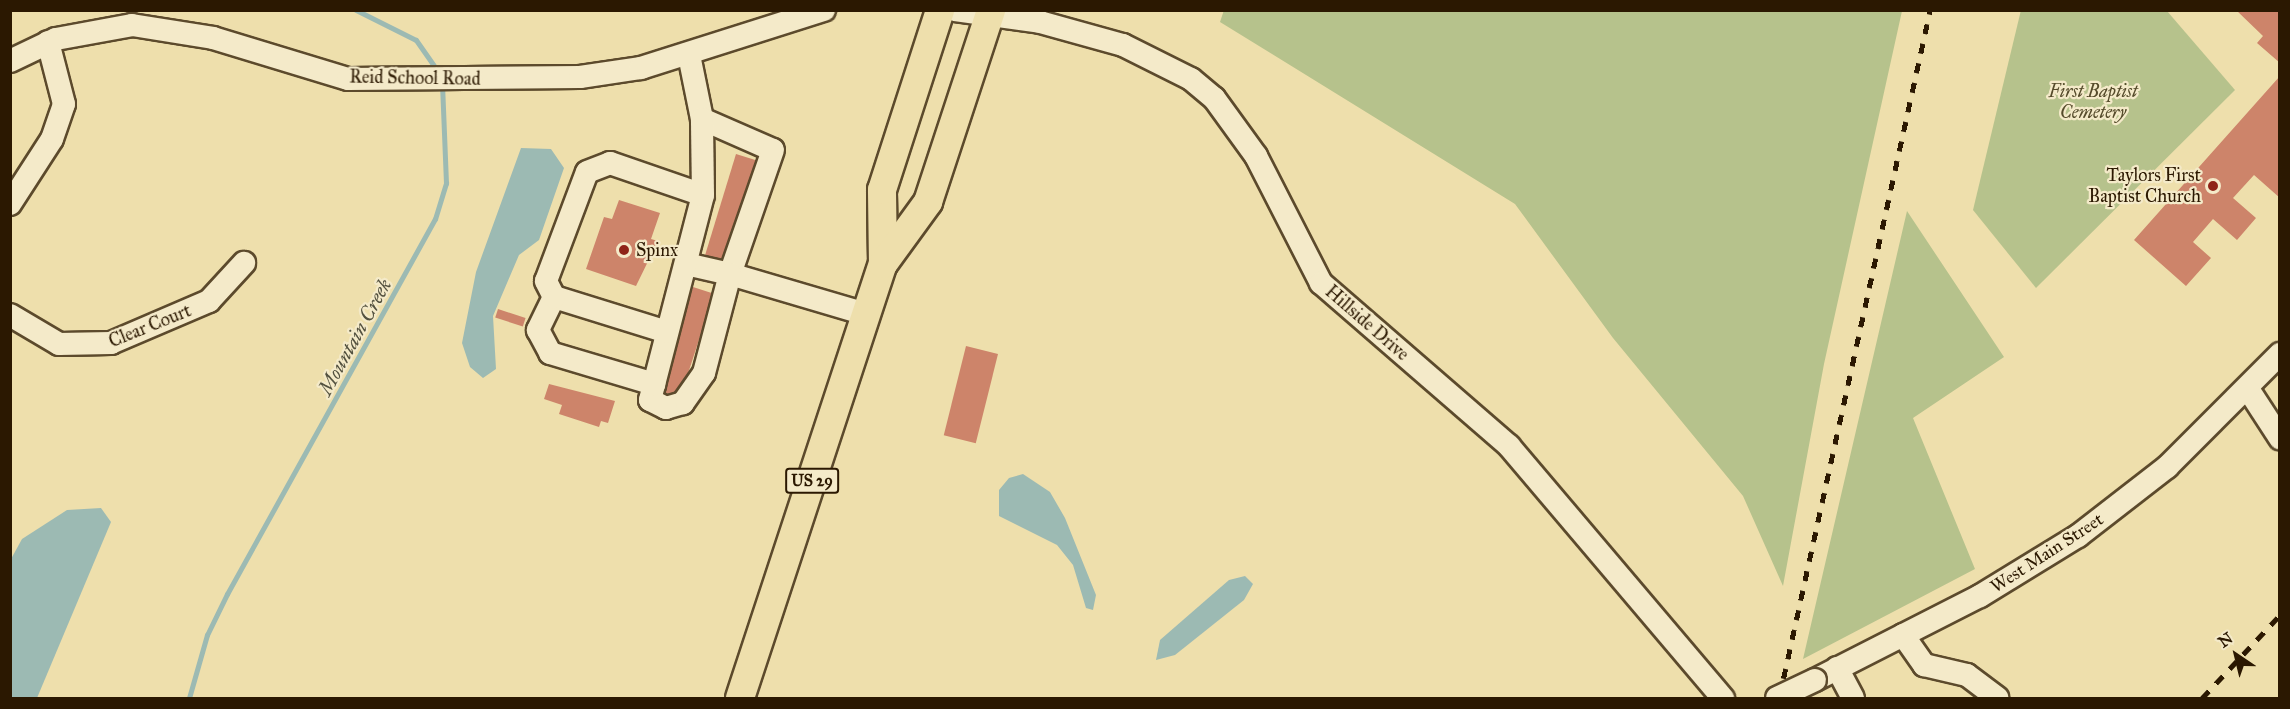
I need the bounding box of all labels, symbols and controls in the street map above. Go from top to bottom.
street label: Reid School Road [349,66,481,90]
park label: First Baptist Cemetery [2049,81,2137,124]
place label: Taylors First Baptist Church [2088,165,2201,207]
marker: Taylors First Baptist Church [2206,179,2220,193]
place label: Spinx [636,239,678,261]
marker: Spinx [617,243,631,257]
water label: Mountain Creek [313,275,397,399]
street label: Hillside Drive [1321,281,1413,365]
street label: Clear Court [106,300,194,352]
road number: US 29 [785,468,839,494]
street label: West Main Street [1987,509,2107,597]
north arrow [2206,625,2266,685]
text: N [2214,628,2236,652]

